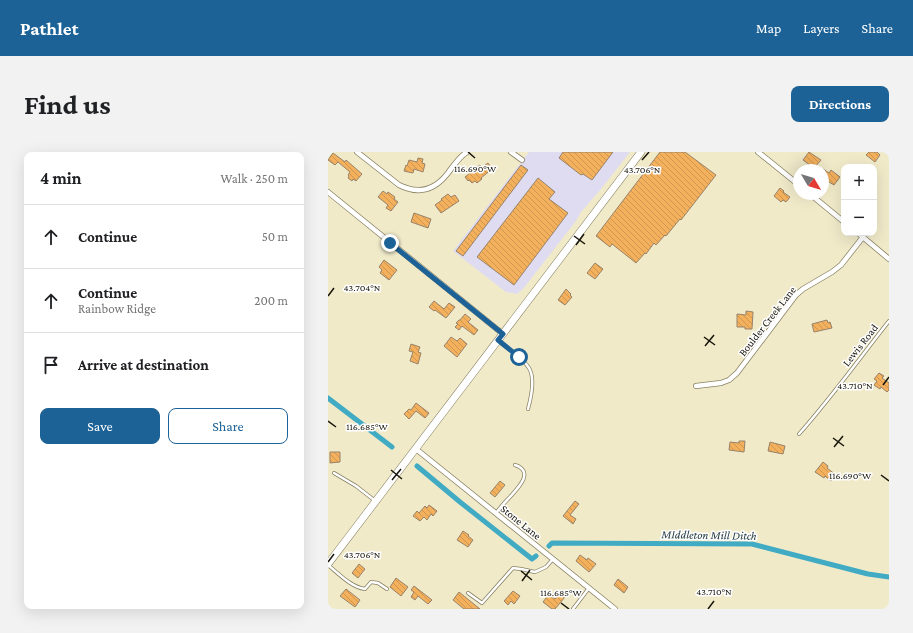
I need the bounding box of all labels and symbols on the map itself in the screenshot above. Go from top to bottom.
text: 116.690°W [454,163,497,174]
text: 43.706°N [624,164,661,175]
north arrow [793,164,829,200]
route end [381,234,399,252]
text: 43.704°N [344,282,381,293]
street label: Boulder Creek Lane [736,284,798,358]
street label: Lewis Road [840,321,880,368]
route start [510,348,528,366]
text: 43.710°N [837,380,873,391]
text: 116.685°W [346,421,389,432]
text: 116.690°W [829,470,872,481]
street label: Stone Lane [498,502,544,542]
water label: MIddleton Mill Ditch [660,527,757,543]
text: 43.706°N [344,549,381,560]
text: 43.710°N [696,586,732,597]
text: 116.685°W [540,587,583,598]

